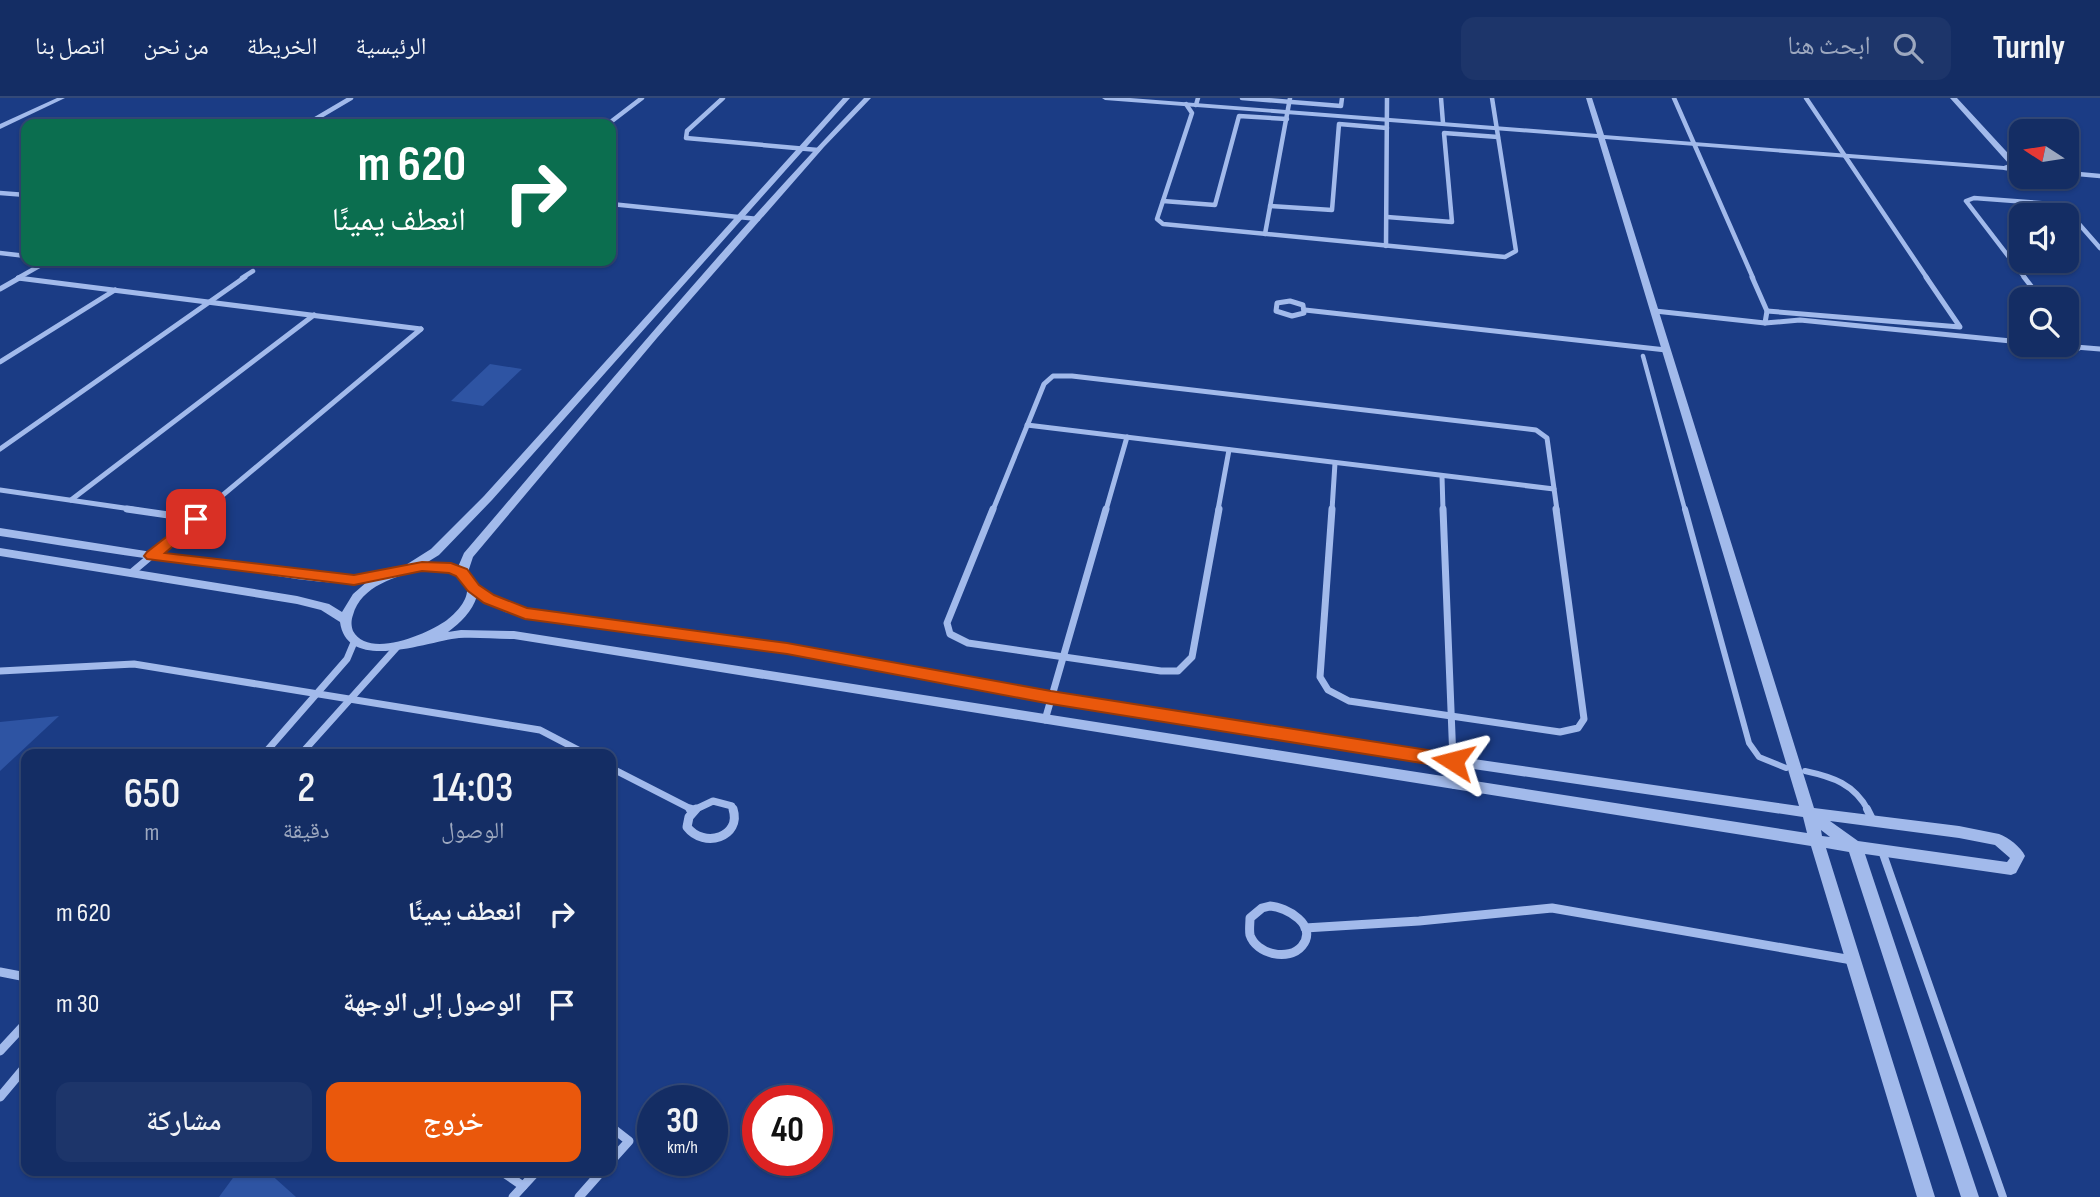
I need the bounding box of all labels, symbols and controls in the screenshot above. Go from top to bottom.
search box [1461,17,1951,80]
text: Turnly [1993,28,2065,68]
icon: search [1889,29,1927,67]
text: ابحث هنا [1787,31,1871,62]
text: اتصل بنا [35,32,105,61]
text: من نحن [143,32,209,61]
text: الخريطة [247,32,317,61]
text: الرئيسية [355,32,427,61]
north arrow [2009,119,2079,189]
map controls [2009,119,2079,357]
text: 620 m [358,136,466,195]
icon: right [490,147,581,238]
text: انعطف يمينًا [332,201,466,240]
button: sound [2009,203,2079,273]
button: search [2009,287,2079,357]
pin [166,489,226,549]
icon: arrive [177,500,215,538]
position arrow [1416,724,1490,798]
text: 2 [297,763,315,814]
text: 14:03 [432,763,513,814]
text: 650 [124,769,180,820]
text: دقيقة [283,817,330,845]
text: الوصول [441,817,505,845]
text: m [144,819,159,847]
icon: right [543,895,581,933]
text: انعطف يمينًا [408,897,522,928]
text: 620 m [56,898,111,929]
icon: arrive [543,986,581,1024]
text: الوصول إلى الوجهة [343,988,522,1019]
text: 30 m [56,989,99,1020]
button: مشاركة [56,1082,312,1162]
button: خروج [326,1082,581,1162]
speed limit sign: 40 [742,1085,833,1176]
text: 30 [666,1100,699,1143]
text: km/h [667,1137,698,1158]

